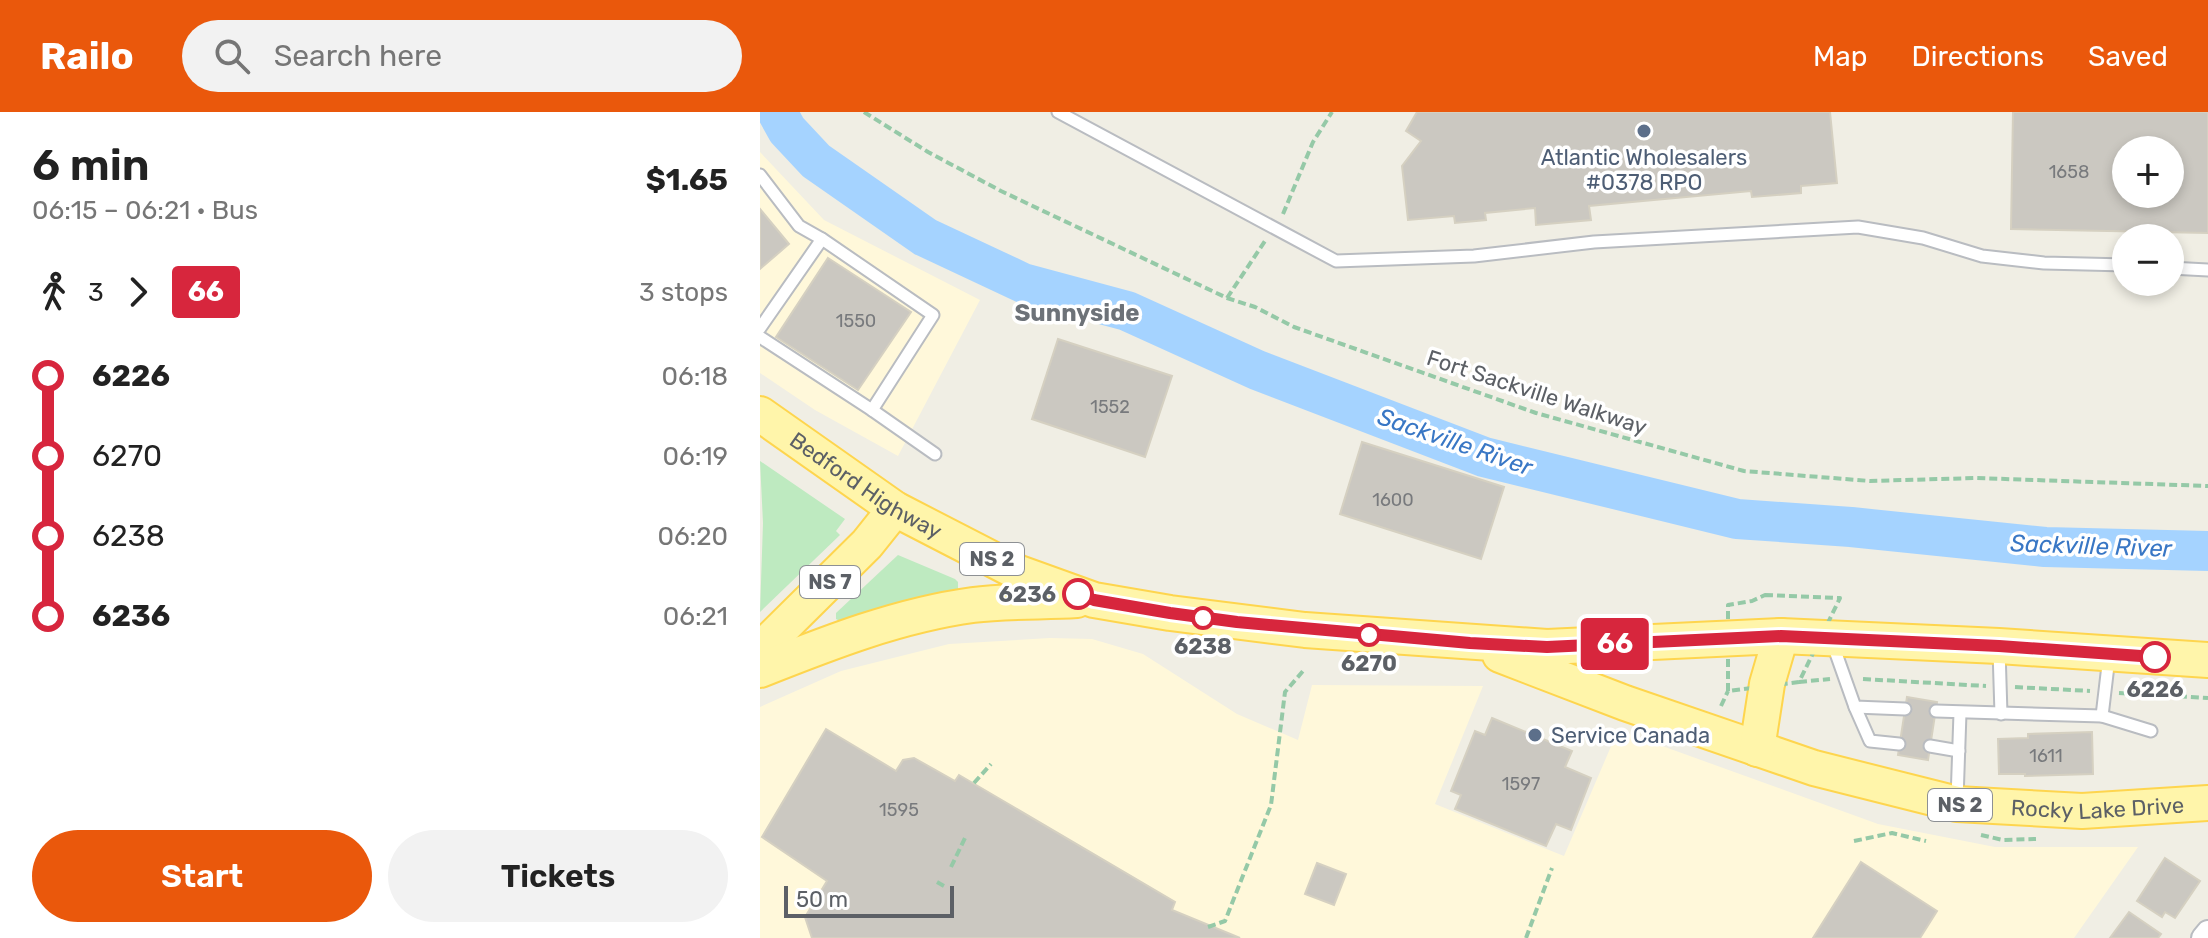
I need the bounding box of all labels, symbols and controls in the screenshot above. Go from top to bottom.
search box [182,20,742,92]
text: Railo [40,33,134,79]
icon: search [210,34,254,78]
text: Search here [274,38,442,74]
text: Map [1813,40,1867,73]
text: Directions [1911,40,2044,73]
text: Saved [2088,40,2168,73]
marker: Atlantic Wholesalers #0378 RPO [1635,122,1653,140]
map controls [2112,136,2184,296]
button: + [2112,136,2184,208]
text: 6 min [32,139,150,191]
place label: Atlantic Wholesalers #0378 RPO [1541,144,1747,196]
house number: 1658 [2049,161,2089,183]
text: $1.65 [646,162,728,198]
text: 06:15 – 06:21 · Bus [32,195,258,226]
button: − [2112,224,2184,296]
icon: walk [32,270,76,314]
icon: forward [116,270,160,314]
text: 66 [188,275,224,308]
text: 3 [88,277,104,308]
text: 3 stops [639,277,728,308]
district label: Sunnyside [1014,299,1140,327]
house number: 1550 [836,310,876,332]
street label: Fort Sackville Walkway [1423,344,1650,441]
text: 6226 [92,358,170,394]
text: 06:18 [661,361,728,392]
house number: 1552 [1090,396,1130,418]
water label: Sackville River [1374,402,1537,482]
street label: Bedford Highway [784,426,946,545]
text: 6270 [92,438,162,474]
text: 06:19 [663,441,728,472]
house number: 1600 [1372,489,1414,511]
text: 6238 [92,518,165,554]
text: 06:20 [657,521,728,552]
water label: Sackville River [2010,529,2173,563]
road number: NS 2 [960,543,1024,575]
road number: NS 7 [800,566,860,598]
marker: 6236 [1063,579,1093,609]
place label: 6236 [999,581,1056,608]
text: 6236 [92,598,170,634]
text: 06:21 [663,601,728,632]
marker: 6238 [1192,607,1214,629]
line badge: 66 [1579,618,1651,670]
marker: 6270 [1358,624,1380,646]
text: 66 [1597,627,1633,660]
place label: 6238 [1174,633,1232,660]
marker: 6226 [2140,642,2170,672]
place label: 6270 [1341,650,1397,677]
place label: 6226 [2126,676,2184,703]
place label: Service Canada [1551,722,1710,749]
marker: Service Canada [1526,726,1544,744]
house number: 1611 [2029,745,2063,767]
house number: 1597 [1502,773,1540,795]
road number: NS 2 [1928,789,1992,821]
street label: Rocky Lake Drive [2010,792,2185,825]
house number: 1595 [879,799,919,821]
button: Start [32,830,372,922]
button: Tickets [388,830,728,922]
scale bar [784,882,954,918]
text: 50 m [796,886,848,913]

